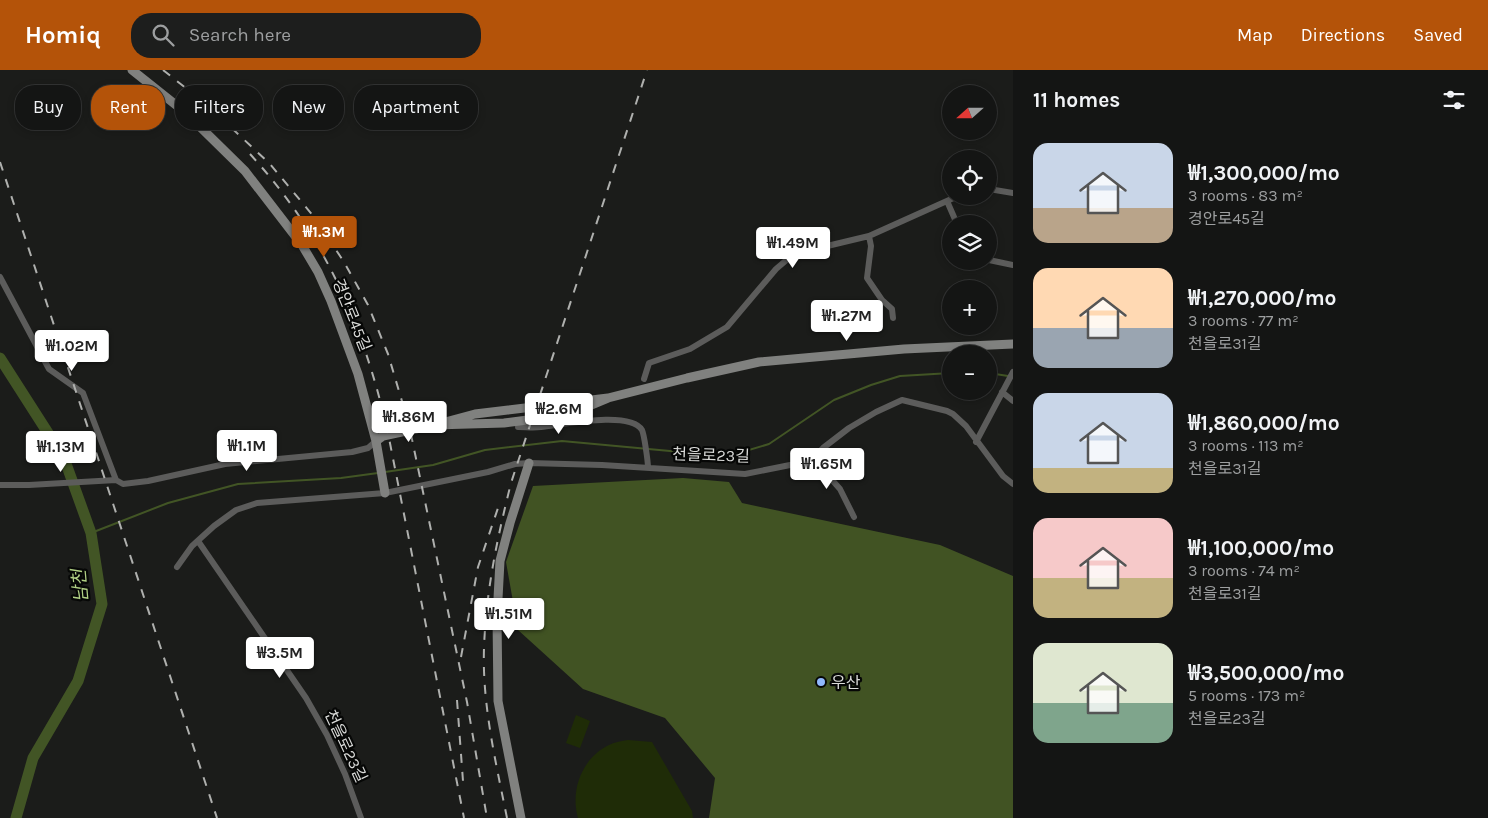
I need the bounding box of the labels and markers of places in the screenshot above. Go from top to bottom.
pin: ₩1.3M [289,216,359,258]
pin: ₩1.49M [752,226,834,269]
pin: ₩1.27M [806,300,888,342]
pin: ₩1.02M [31,330,113,372]
pin: ₩2.6M [524,392,594,435]
pin: ₩1.86M [368,400,450,443]
pin: ₩1.13M [20,430,102,473]
pin: ₩1.1M [212,430,282,472]
pin: ₩1.65M [786,448,868,490]
pin: ₩1.51M [468,598,550,640]
pin: ₩3.5M [245,636,315,679]
place label: 우산 [831,673,861,692]
marker: 우산 [815,676,827,688]

